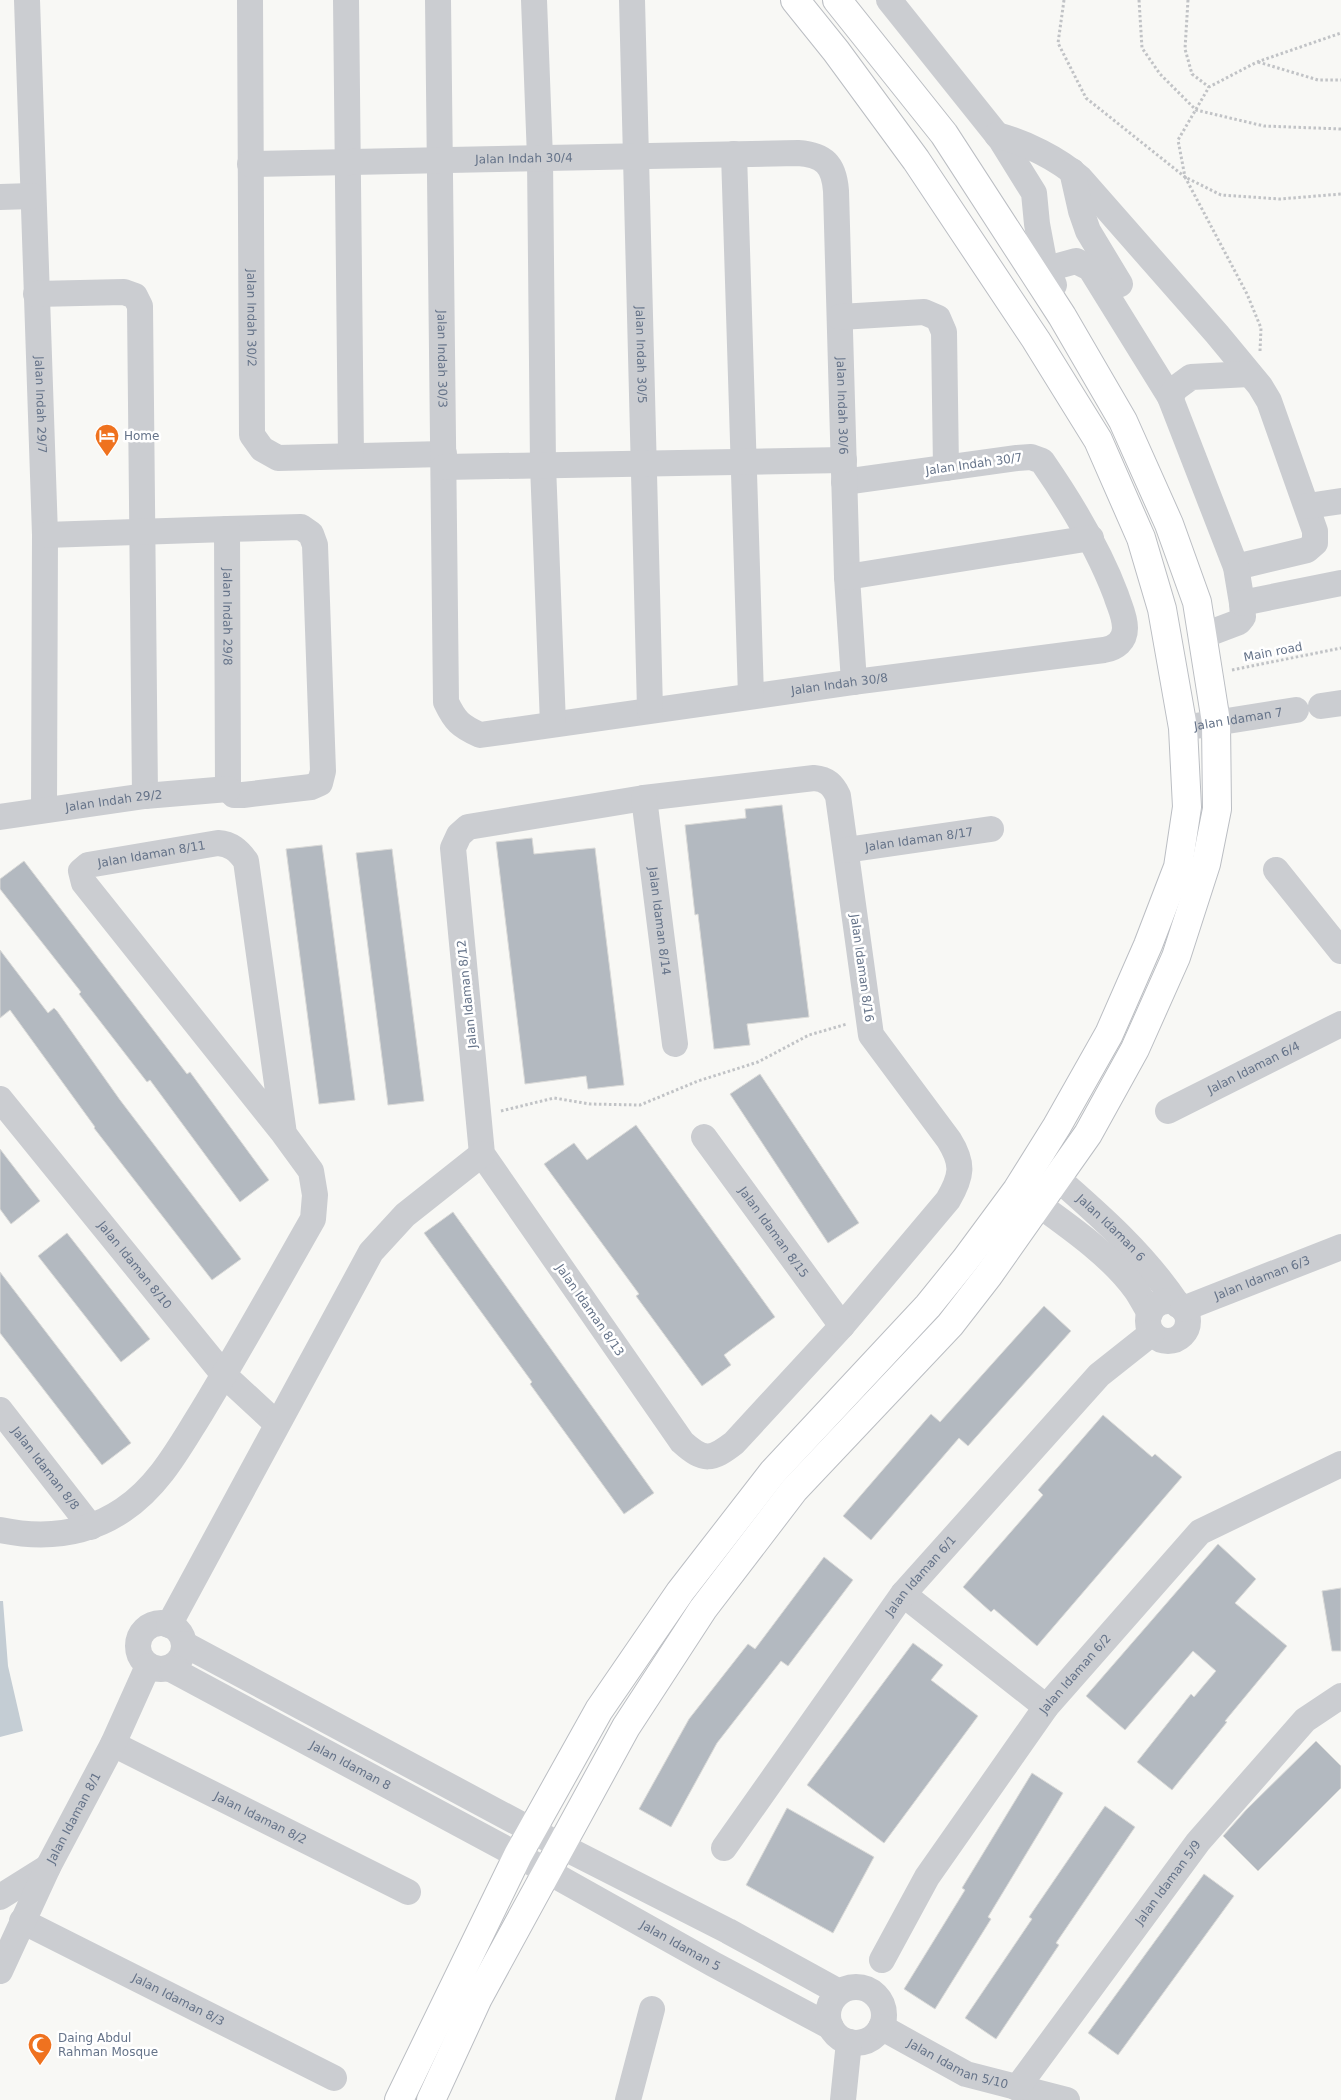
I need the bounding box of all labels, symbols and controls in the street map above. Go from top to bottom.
street label: Jalan Indah 30/4 [474,151,573,166]
street label: Jalan Indah 30/2 [244,268,259,367]
street label: Jalan Indah 30/5 [633,305,649,404]
street label: Jalan Indah 30/3 [435,309,450,408]
street label: Jalan Indah 29/7 [32,355,49,454]
street label: Jalan Indah 30/6 [834,356,851,455]
hotel icon: Home [94,423,120,457]
place label: Home [124,429,159,443]
street label: Jalan Indah 30/7 [924,450,1023,478]
street label: Jalan Indah 29/8 [220,567,235,666]
street label: Main road [1242,639,1304,665]
street label: Jalan Indah 30/8 [789,671,889,698]
street label: Jalan Idaman 7 [1192,705,1284,733]
street label: Jalan Indah 29/2 [64,788,163,815]
street label: Jalan Idaman 8/17 [863,825,974,854]
street label: Jalan Idaman 8/11 [96,838,207,870]
street label: Jalan Idaman 8/14 [646,865,673,976]
street label: Jalan Idaman 8/16 [847,912,877,1023]
street label: Jalan Idaman 8/12 [454,939,480,1050]
street label: Jalan Idaman 6/4 [1204,1039,1302,1097]
street label: Jalan Idaman 8/15 [735,1183,811,1280]
street label: Jalan Idaman 6 [1073,1191,1148,1264]
street label: Jalan Idaman 8/10 [94,1218,175,1312]
street label: Jalan Idaman 6/3 [1211,1253,1312,1303]
street label: Jalan Idaman 8/13 [552,1261,627,1359]
street label: Jalan Idaman 8/8 [8,1423,82,1513]
street label: Jalan Idaman 6/1 [882,1533,959,1620]
street label: Jalan Idaman 6/2 [1036,1631,1114,1717]
street label: Jalan Idaman 8 [307,1738,393,1793]
street label: Jalan Idaman 8/1 [44,1770,104,1867]
street label: Jalan Idaman 8/2 [211,1789,309,1847]
street label: Jalan Idaman 5/9 [1132,1838,1204,1928]
street label: Jalan Idaman 5 [637,1917,723,1974]
street label: Jalan Idaman 8/3 [129,1970,227,2029]
place label: Daing Abdul Rahman Mosque [58,2031,158,2059]
mosque icon: Daing Abdul Rahman Mosque [27,2032,53,2066]
street label: Jalan Idaman 5/10 [904,2036,1010,2092]

